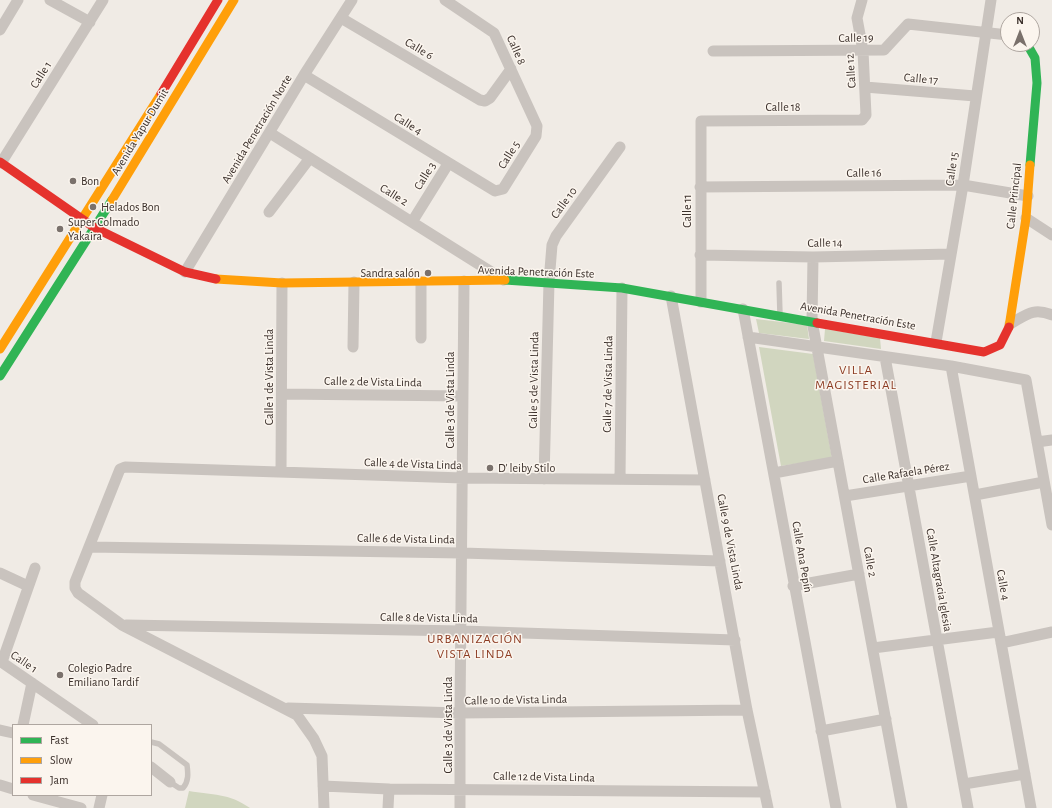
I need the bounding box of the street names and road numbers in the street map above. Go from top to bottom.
street label: Calle 19 [838,30,874,46]
street label: Calle 8 [503,33,529,67]
street label: Calle 6 [402,35,436,63]
street label: Calle 12 [843,53,859,89]
street label: Calle 1 [27,59,55,91]
street label: Calle 17 [903,70,939,88]
street label: Avenida Penetración Norte [219,72,295,186]
street label: Avenida Yapur Dumit [108,86,172,178]
street label: Calle 18 [765,100,801,114]
street label: Calle 4 [391,110,425,138]
street label: Calle 5 [495,138,523,172]
street label: Calle 15 [942,151,962,187]
street label: Calle 3 [411,159,439,193]
street label: Calle Principal [1003,162,1025,230]
street label: Calle 16 [846,165,882,181]
street label: Calle 2 [377,181,411,209]
street label: Calle 10 [548,184,580,222]
street label: Calle 11 [680,194,694,228]
street label: Calle 14 [807,235,843,251]
street label: Avenida Penetración Este [477,263,595,281]
street label: Avenida Penetración Este [799,299,917,333]
street label: Calle 1 de Vista Linda [262,329,276,425]
street label: Calle 5 de Vista Linda [526,331,542,429]
street label: Calle 7 de Vista Linda [600,335,616,433]
street label: Calle 3 de Vista Linda [443,351,457,449]
street label: Calle 2 de Vista Linda [324,374,422,390]
street label: Calle 4 de Vista Linda [364,455,462,473]
street label: Calle Rafaela Pérez [862,459,950,487]
street label: Calle 9 de Vista Linda [714,493,746,591]
street label: Calle Ana Pepín [789,520,815,594]
street label: Calle Altagracia Iglesia [923,527,955,633]
street label: Calle 6 de Vista Linda [357,531,455,547]
street label: Calle 2 [860,546,880,578]
street label: Calle 4 [993,568,1013,602]
street label: Calle 8 de Vista Linda [380,610,478,626]
street label: Calle 1 [8,648,40,676]
street label: Calle 3 de Vista Linda [441,676,455,774]
street label: Calle 10 de Vista Linda [465,692,567,708]
street label: Calle 12 de Vista Linda [493,769,595,785]

